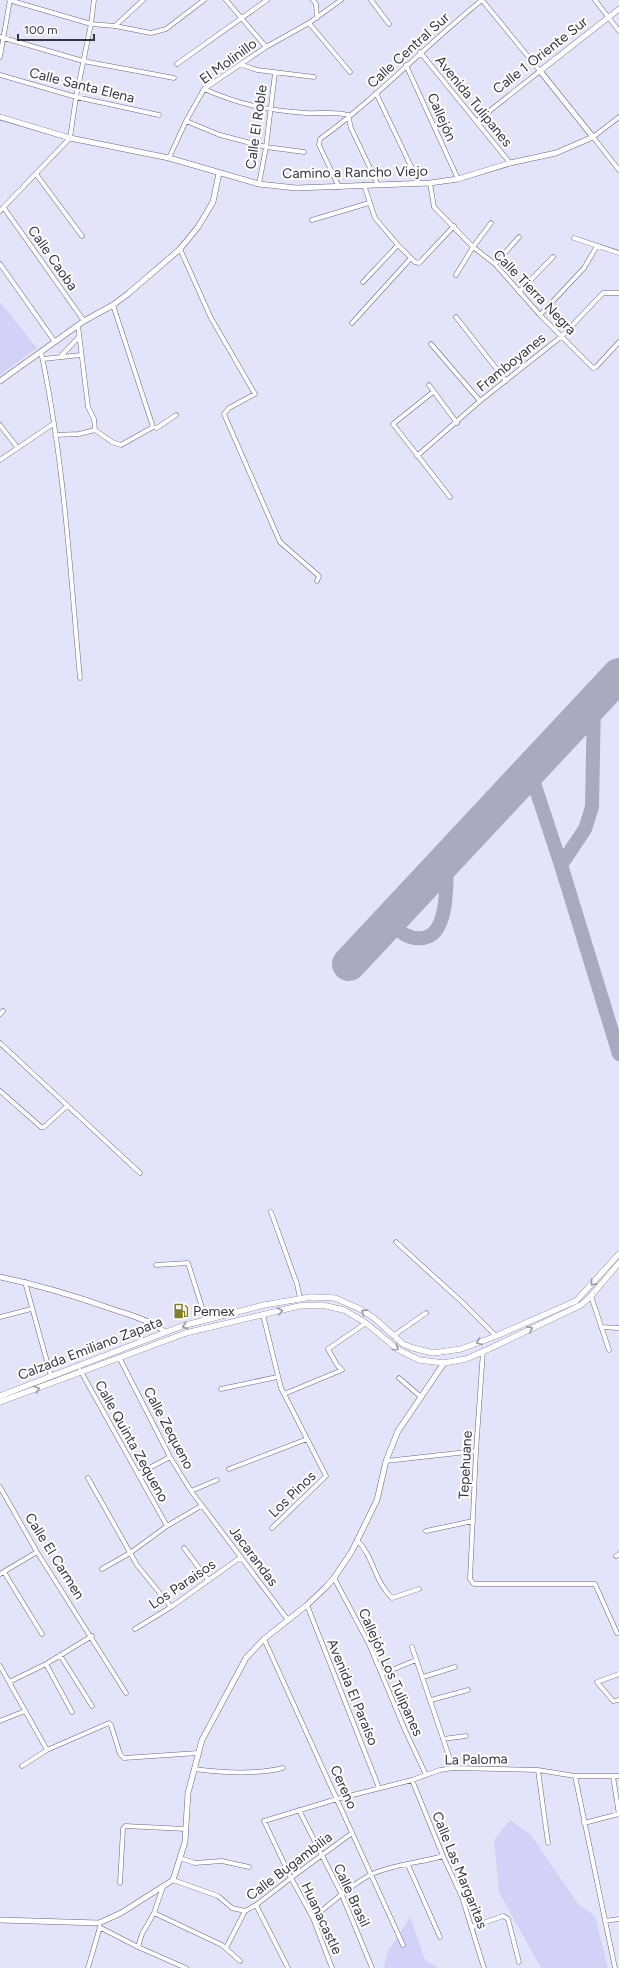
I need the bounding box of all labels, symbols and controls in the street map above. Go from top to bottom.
street label: Calle Central Sur [364,9,453,92]
street label: Calle 1 Oriente Sur [490,13,591,98]
scale bar [18,16,94,42]
text: 100 m [24,23,58,37]
street label: El Molinillo [196,35,260,88]
street label: Avenida Tulipanes [432,52,516,150]
street label: Calle Santa Elena [27,64,136,107]
street label: Calle El Roble [242,83,271,170]
street label: Callejón [423,91,460,144]
street label: Camino a Rancho Viejo [282,163,428,182]
street label: Calle Caoba [24,223,81,294]
street label: Calle Tierra Negra [490,246,580,338]
street label: Framboyanes [473,329,549,395]
one-way arrow [591,1278,598,1285]
fuel station icon: Pemex [172,1302,190,1320]
place label: Pemex [193,1303,235,1320]
one-way arrow [276,1307,283,1316]
one-way arrow [361,1309,368,1316]
street label: Calzada Emiliano Zapata [16,1313,165,1384]
one-way arrow [182,1321,189,1330]
one-way arrow [526,1326,533,1334]
one-way arrow [476,1338,483,1346]
one-way arrow [392,1343,399,1350]
street label: Calle Quinta Zequeno [91,1378,172,1505]
street label: Calle Zequeno [140,1384,197,1472]
one-way arrow [33,1385,40,1394]
street label: Tepehuane [455,1430,476,1500]
street label: Los Pinos [265,1468,320,1521]
street label: Calle El Carmen [21,1510,88,1603]
street label: Jacarandas [226,1523,282,1590]
street label: Los Paraisos [146,1556,219,1613]
street label: Callejón Los Tulipanes [355,1606,426,1739]
street label: Avenida El Paraíso [323,1636,382,1748]
street label: La Paloma [444,1750,508,1769]
street label: Cereno [326,1763,361,1812]
street label: Calle Las Margaritas [428,1809,491,1931]
street label: Calle Bugambilia [243,1829,336,1904]
street label: Calle Brasil [330,1861,374,1930]
street label: Huanacastle [297,1879,346,1957]

